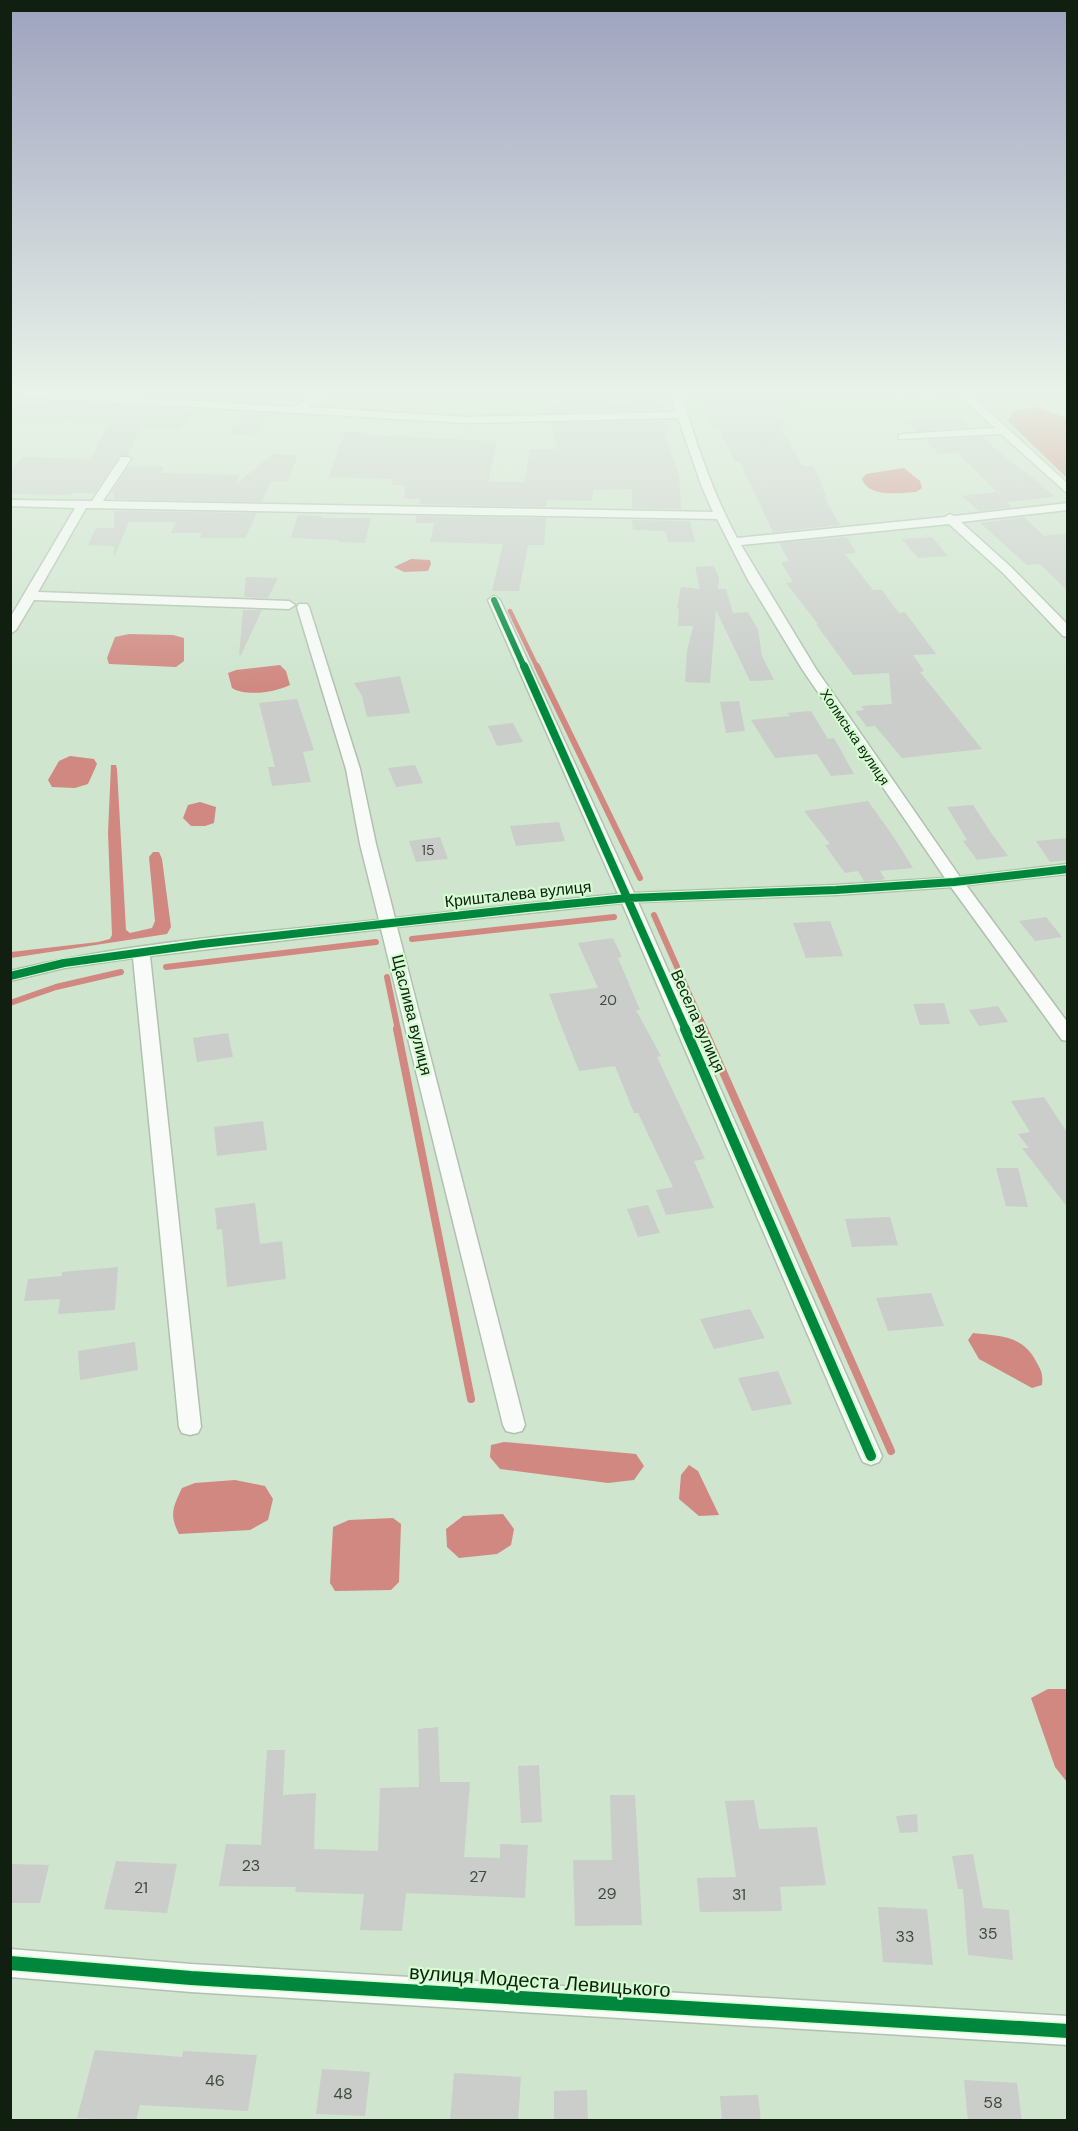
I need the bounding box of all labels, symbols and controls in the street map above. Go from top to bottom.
street label: Холмська вулиця [816,685,894,789]
house number: 15 [422,841,434,859]
street label: Кришталева вулиця [443,876,593,912]
street label: Щаслива вулиця [387,952,437,1078]
street label: Весела вулиця [666,966,730,1076]
house number: 20 [599,991,617,1009]
house number: 23 [242,1855,260,1876]
house number: 27 [469,1866,487,1887]
house number: 21 [134,1877,148,1898]
house number: 29 [597,1883,617,1904]
house number: 31 [732,1884,746,1905]
house number: 35 [978,1923,998,1944]
house number: 33 [896,1926,914,1947]
street label: вулиця Модеста Левицького [408,1959,672,2003]
house number: 46 [205,2070,225,2091]
house number: 48 [333,2083,353,2104]
house number: 58 [983,2092,1003,2113]

